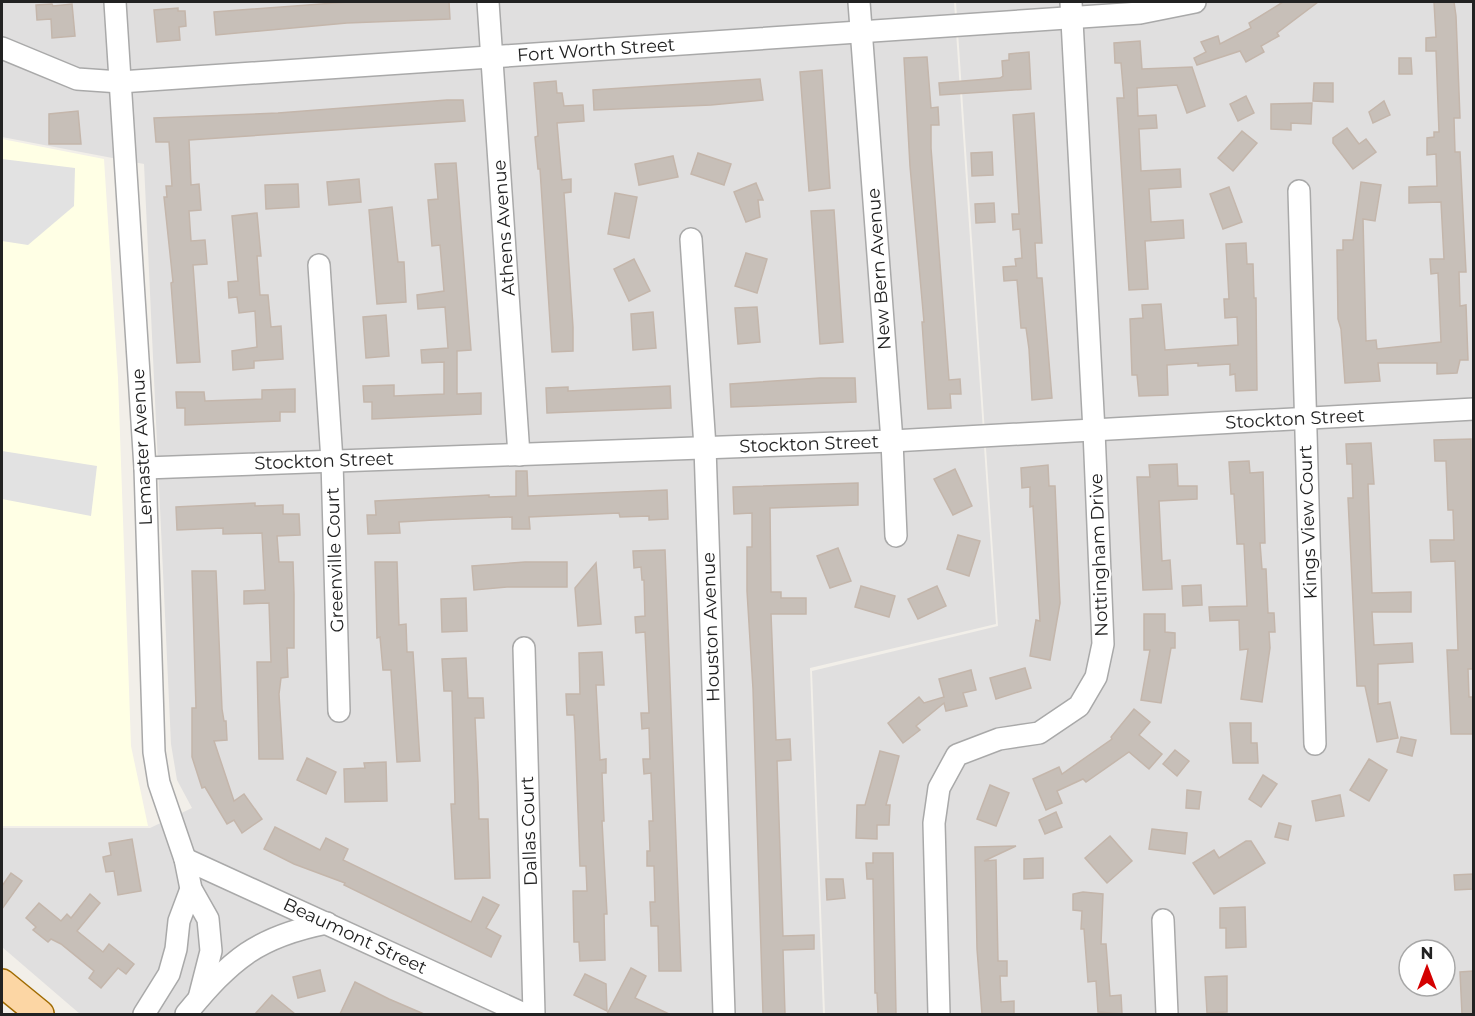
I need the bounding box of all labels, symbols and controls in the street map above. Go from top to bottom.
street label: Fort Worth Street [516,34,676,66]
street label: Athens Avenue [488,159,520,297]
street label: New Bern Avenue [862,187,896,351]
street label: Lemaster Avenue [127,368,157,526]
street label: Stockton Street [1225,404,1365,434]
street label: Stockton Street [739,431,879,457]
street label: Kings View Court [1294,444,1322,600]
street label: Stockton Street [254,448,394,474]
street label: Nottingham Drive [1085,473,1113,637]
street label: Greenville Court [321,487,349,633]
street label: Houston Avenue [697,552,725,702]
street label: Dallas Court [516,776,542,886]
street label: Beaumont Street [280,893,430,979]
north arrow [1397,938,1457,998]
text: N [1421,944,1433,963]

